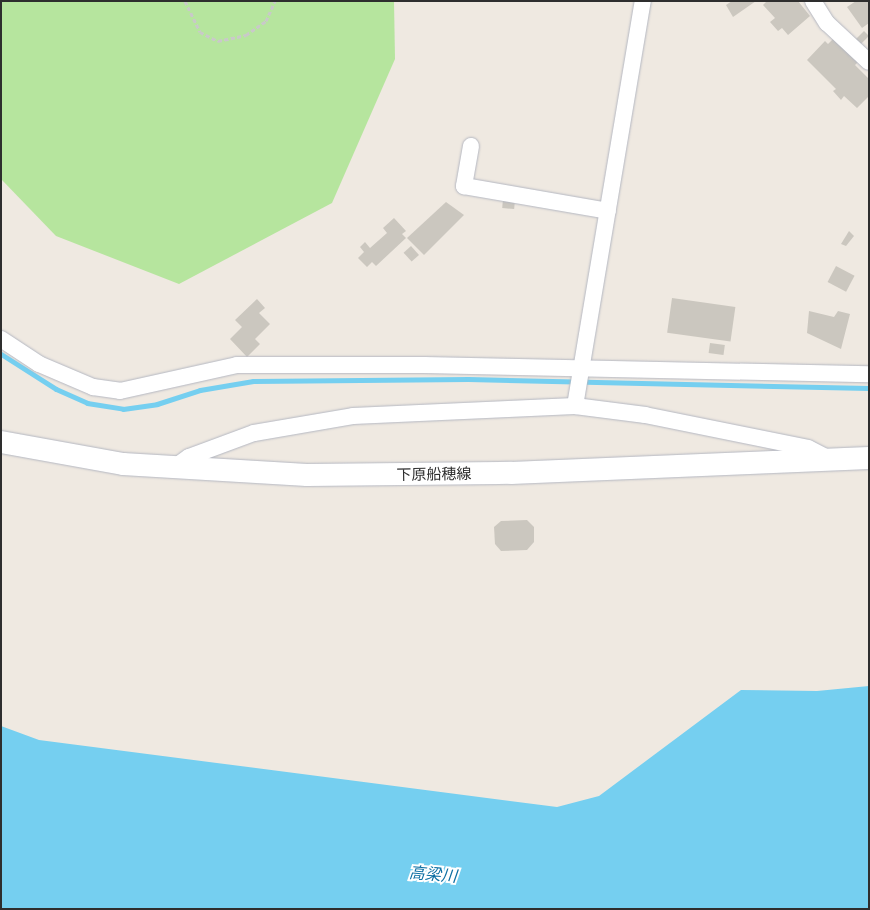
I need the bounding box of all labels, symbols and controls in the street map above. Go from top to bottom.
street label: 下原船穂線 [396,464,472,484]
water label: 高梁川 [408,862,458,886]

